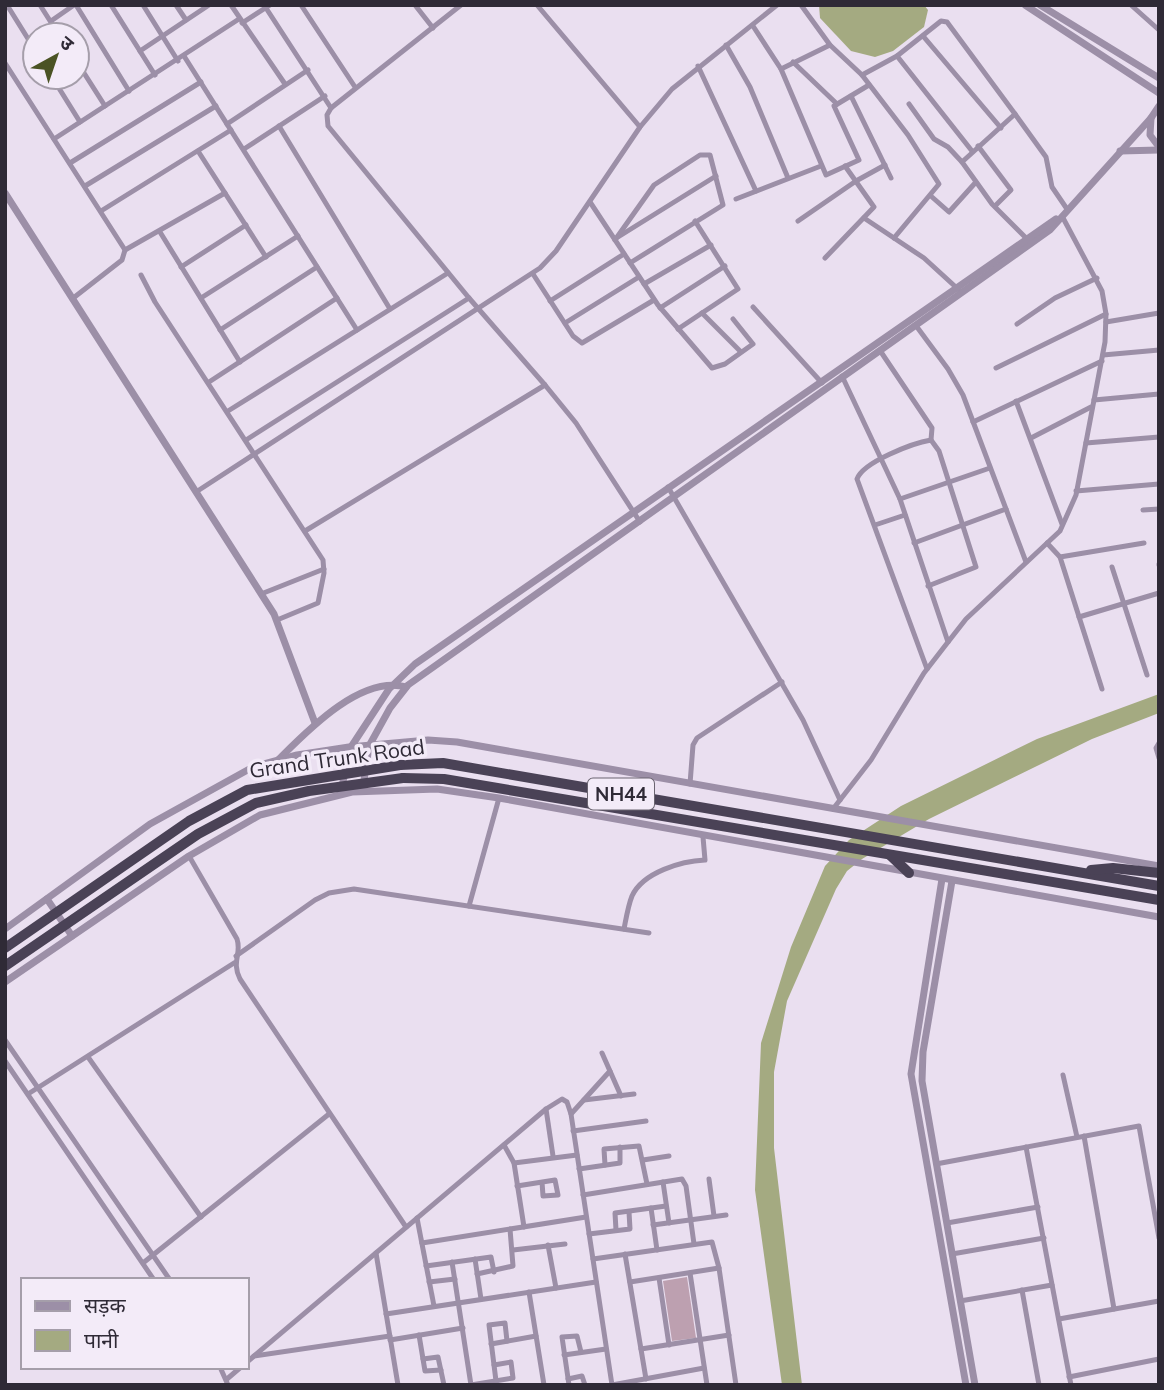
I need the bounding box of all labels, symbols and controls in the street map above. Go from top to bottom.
north arrow [21,21,91,91]
text: उ [55,30,80,56]
street label: Grand Trunk Road [248,733,426,783]
road number: NH44 [588,778,654,810]
legend [21,1278,248,1369]
text: सड़क [84,1292,126,1318]
text: पानी [84,1327,119,1353]

